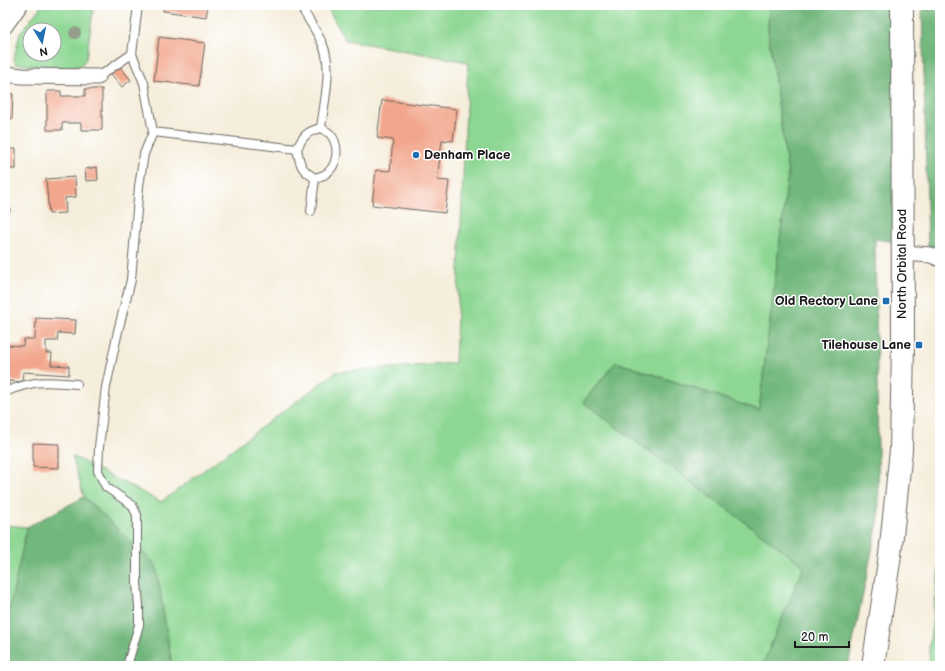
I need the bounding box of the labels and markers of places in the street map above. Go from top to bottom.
place label: Denham Place [424,147,511,163]
marker: Denham Place [411,150,421,160]
place label: Old Rectory Lane [775,293,879,309]
marker: Old Rectory Lane [881,296,891,306]
place label: Tilehouse Lane [821,337,912,353]
marker: Tilehouse Lane [914,340,924,350]

